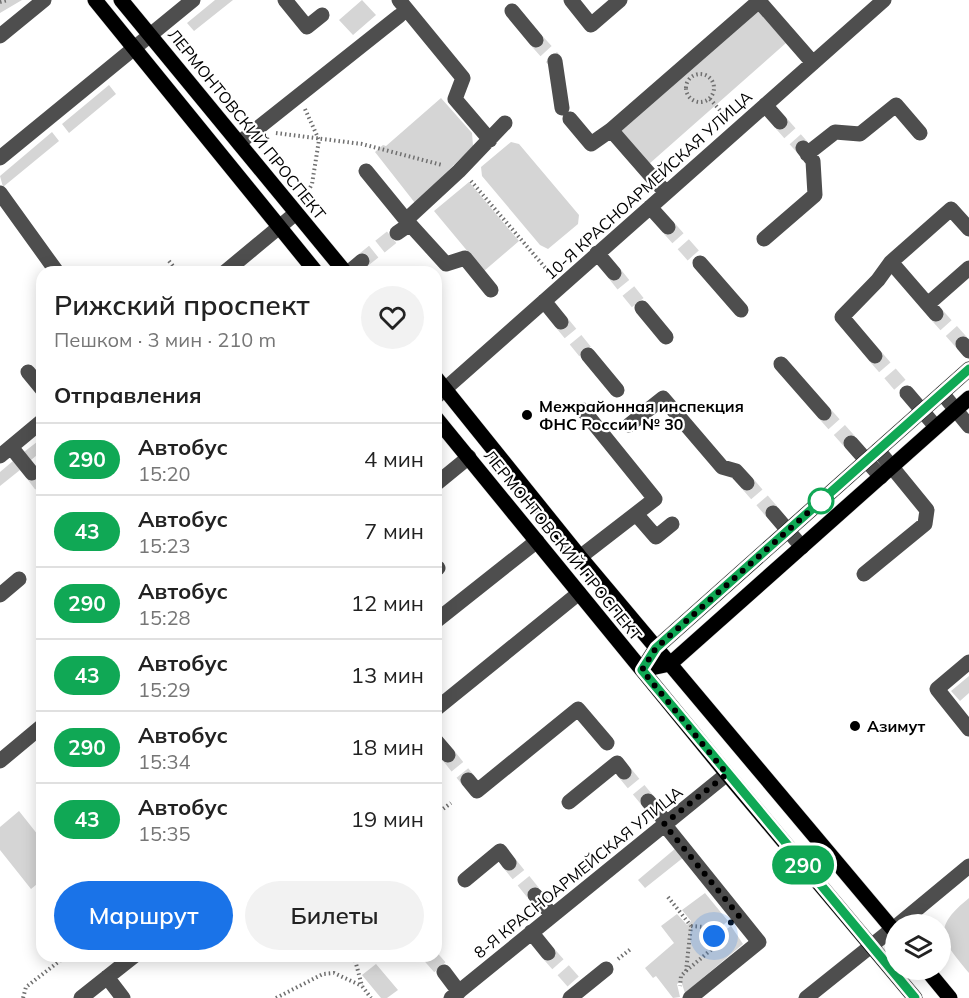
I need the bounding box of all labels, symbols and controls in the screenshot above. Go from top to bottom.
street label: ЛЕРМОНТОВСКИЙ ПРОСПЕКТ [164,25,330,224]
street label: 10-Я КРАСНОАРМЕЙСКАЯ УЛИЦА [540,86,756,284]
button: heart [361,286,424,349]
text: Рижский проспект [54,287,310,322]
text: Пешком · 3 мин · 210 m [54,327,276,352]
text: Отправления [54,381,202,409]
place label: Межрайонная инспекция ФНС России № 30 [539,396,744,434]
marker: Межрайонная инспекция ФНС России № 30 [520,408,534,422]
text: Автобус [138,433,228,461]
text: 4 мин [364,445,424,473]
text: 290 [68,446,106,472]
street label: ЛЕРМОНТОВСКИЙ ПРОСПЕКТ [480,446,646,645]
text: 15:20 [138,461,191,486]
unlabelled marker [808,488,834,514]
text: Автобус [138,505,228,533]
text: 7 мин [364,517,424,545]
text: 43 [74,518,100,544]
text: 15:23 [138,533,191,558]
text: Автобус [138,577,228,605]
text: 12 мин [351,589,424,617]
text: 290 [68,590,106,616]
text: 15:28 [138,605,191,630]
text: Автобус [138,649,228,677]
text: 13 мин [351,661,424,689]
text: 43 [74,662,100,688]
text: 15:29 [138,677,191,702]
place label: Азимут [867,716,926,736]
marker: Азимут [848,719,862,733]
text: Автобус [138,721,228,749]
text: 18 мин [351,733,424,761]
text: 290 [68,734,106,760]
text: 15:34 [138,749,191,774]
street label: 8-Я КРАСНОАРМЕЙСКАЯ УЛИЦА [470,781,687,962]
text: Автобус [138,793,228,821]
text: 19 мин [351,805,424,833]
text: 43 [74,806,100,832]
text: 15:35 [138,821,191,846]
line badge: 290 [768,846,838,884]
text: 290 [784,852,822,878]
button: Маршрут [54,881,233,950]
button: Билеты [245,881,424,950]
map controls [885,914,951,980]
button: layers [885,914,951,980]
your location [699,921,729,951]

